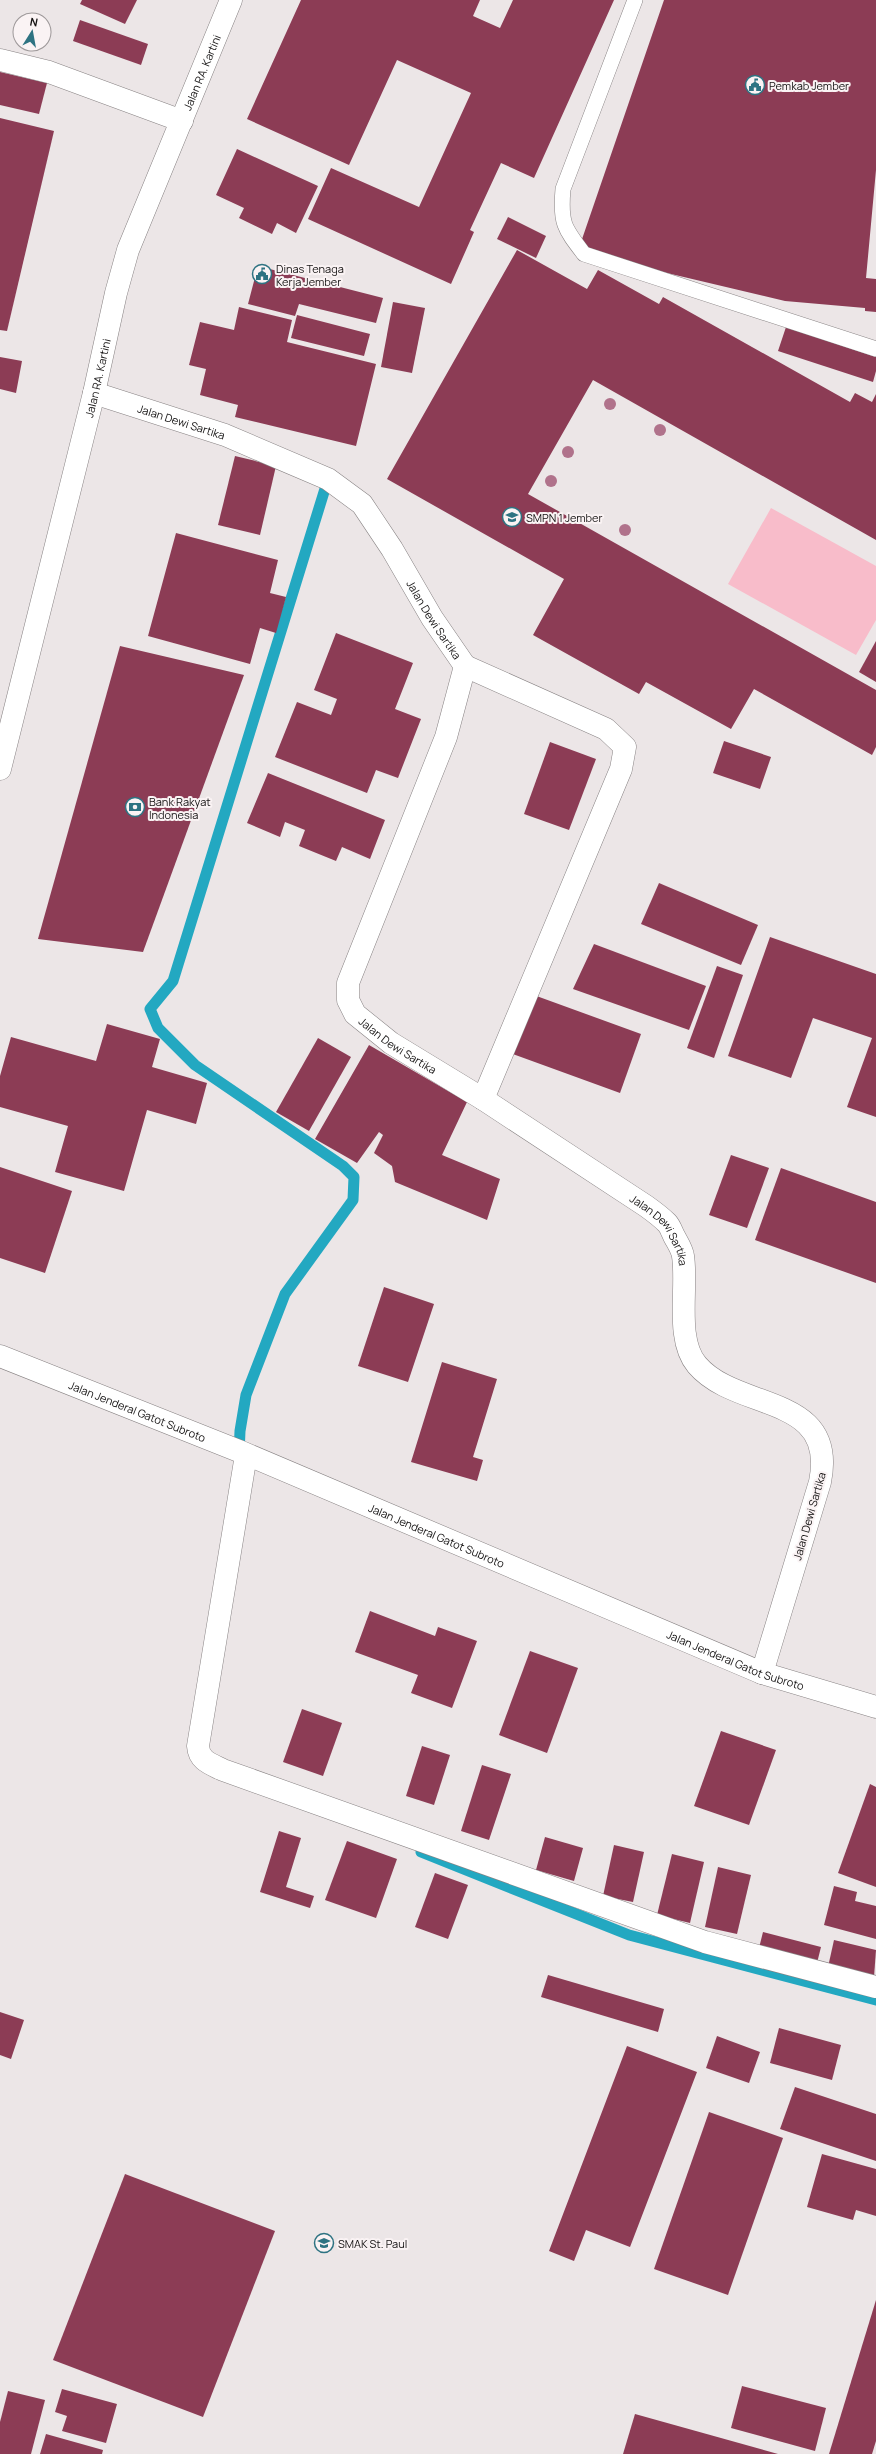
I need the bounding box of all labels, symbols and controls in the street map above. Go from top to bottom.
north arrow [12,12,52,52]
text: N [29,14,39,30]
street label: Jalan RA. Kartini [179,32,224,112]
public building icon: Pemkab Jember [744,74,766,96]
place label: Pemkab Jember [769,78,849,93]
place label: Dinas Tenaga Kerja Jember [276,261,344,289]
public building icon: Dinas Tenaga Kerja Jember [251,263,273,285]
street label: Jalan RA. Kartini [81,337,113,419]
street label: Jalan Dewi Sartika [136,400,227,442]
school or university icon: SMPN 1 Jember [501,506,523,528]
place label: SMPN 1 Jember [526,510,603,525]
street label: Jalan Dewi Sartika [404,577,465,662]
place label: Bank Rakyat Indonesia [149,794,211,822]
bank icon: Bank Rakyat Indonesia [124,796,146,818]
street label: Jalan Dewi Sartika [356,1013,440,1077]
street label: Jalan Dewi Sartika [627,1190,691,1266]
street label: Jalan Jenderal Gatot Subroto [67,1377,209,1445]
street label: Jalan Dewi Sartika [789,1470,829,1562]
street label: Jalan Jenderal Gatot Subroto [366,1499,507,1571]
street label: Jalan Jenderal Gatot Subroto [665,1626,807,1693]
school or university icon: SMAK St. Paul [313,2232,335,2254]
place label: SMAK St. Paul [338,2236,407,2251]

